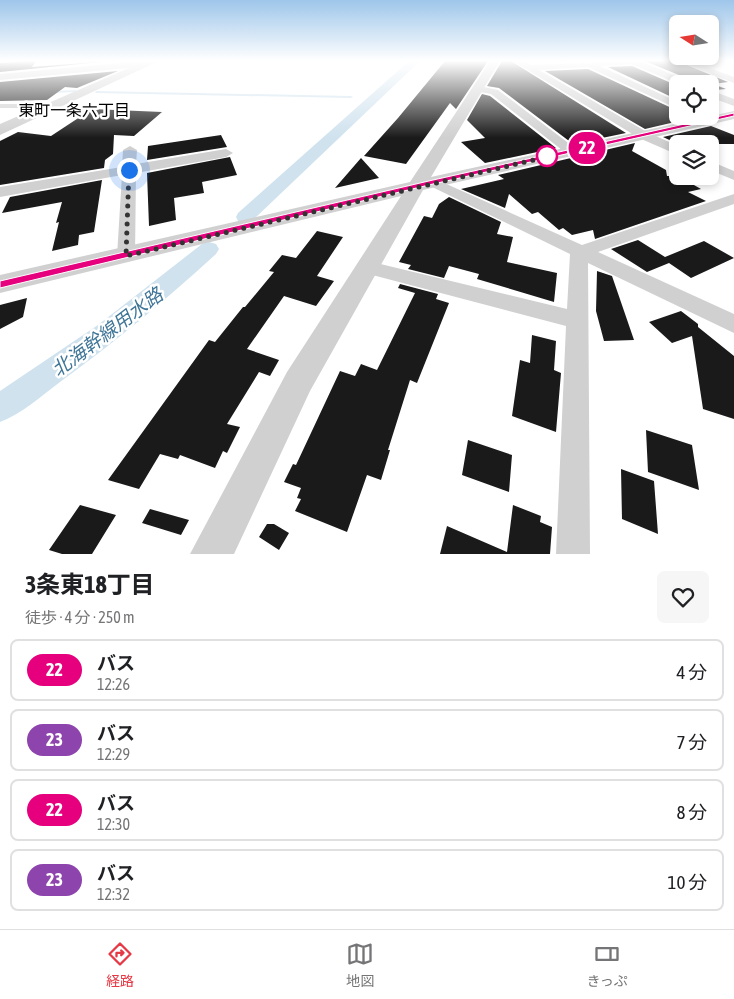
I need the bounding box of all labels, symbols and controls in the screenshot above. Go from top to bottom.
north arrow [669,15,719,65]
map controls [669,15,719,185]
button: locate [669,75,719,125]
district label: 東町一条六丁目 [18,101,130,119]
line badge: 22 [564,132,610,164]
button: layers [669,135,719,185]
text: 22 [579,137,595,158]
unlabelled marker [536,145,558,167]
your location [117,158,142,183]
water label: 北海幹線用水路 [47,282,168,381]
text: 3条東18丁目 [25,571,155,598]
button: heart [657,571,709,623]
text: 徒歩 · 4 分 · 250 m [25,608,135,626]
text: バス [97,652,135,674]
text: 22 [46,659,63,680]
text: 4 分 [676,661,707,683]
text: 12:26 [97,675,130,693]
text: バス [97,722,135,744]
text: 23 [46,729,63,750]
text: 7 分 [676,731,707,753]
text: 12:29 [97,745,130,763]
text: バス [97,792,135,814]
text: 22 [46,799,63,820]
text: 8 分 [676,801,707,823]
text: 12:30 [97,815,130,833]
text: バス [97,862,135,884]
text: 23 [46,869,63,890]
text: 10 分 [668,871,707,893]
text: 12:32 [97,885,130,903]
tab: 経路 [106,940,134,990]
tab: 地図 [346,940,374,990]
tab: きっぷ [586,940,628,990]

